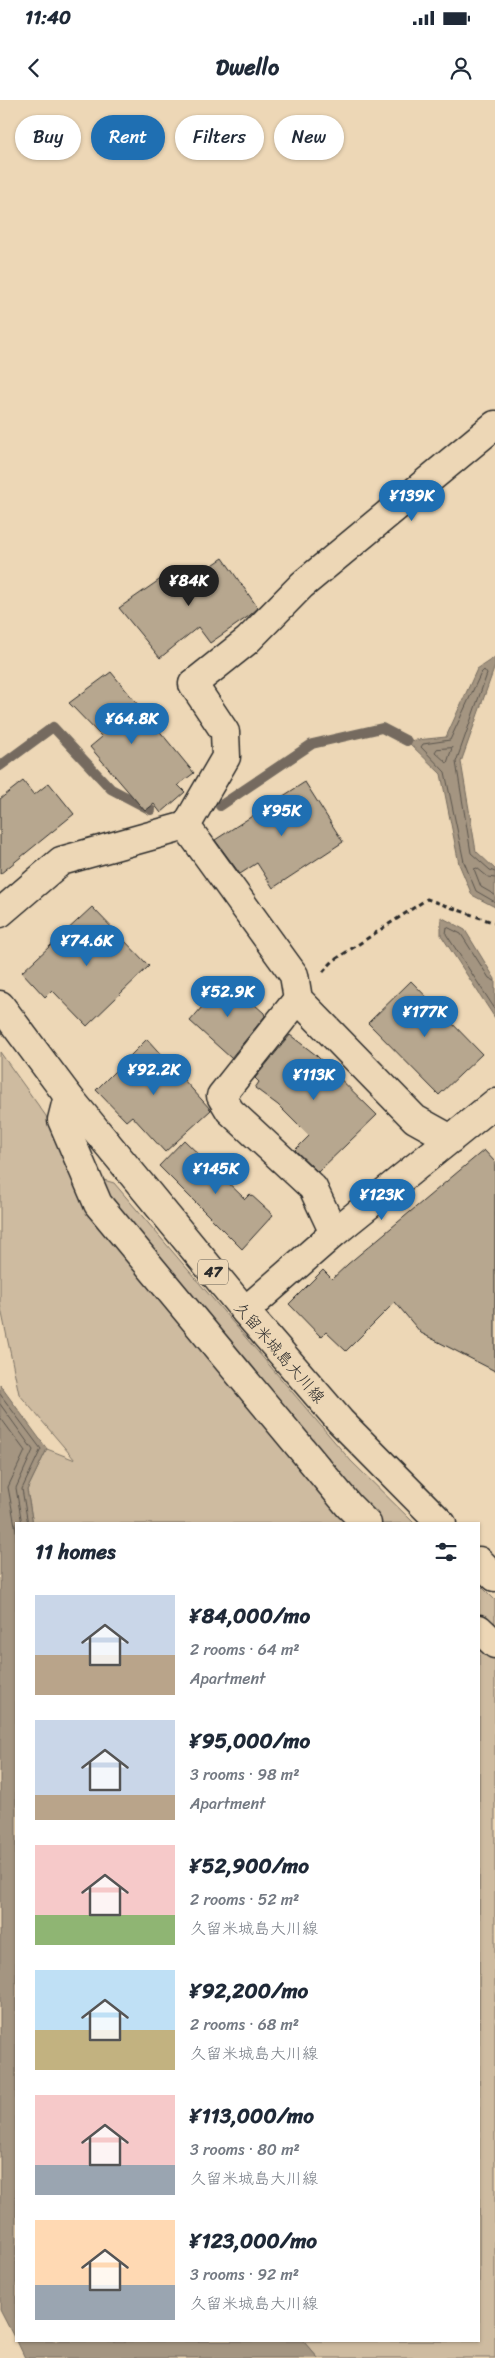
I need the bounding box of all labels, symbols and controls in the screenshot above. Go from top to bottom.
text: 11:40 [25,1,71,34]
text: Dwello [216,48,279,87]
icon: back [20,54,48,82]
icon: person [447,54,475,82]
chip: Buy [15,115,81,160]
chip: Rent [91,115,165,160]
chip: Filters [175,115,264,160]
chip: New [274,115,344,160]
pin: ¥139K [377,480,447,522]
text: ¥139K [390,481,434,510]
pin: ¥84K [159,564,219,607]
text: ¥84K [170,566,208,595]
pin: ¥64.8K [91,702,173,745]
text: ¥64.8K [106,704,158,733]
pin: ¥95K [252,794,312,837]
text: ¥95K [263,796,301,825]
pin: ¥74.6K [46,924,128,967]
text: ¥74.6K [61,926,113,955]
pin: ¥52.9K [187,976,269,1018]
text: ¥52.9K [202,977,254,1006]
pin: ¥177K [390,996,460,1038]
text: ¥177K [403,997,447,1026]
pin: ¥92.2K [113,1054,195,1096]
text: ¥92.2K [128,1055,180,1084]
pin: ¥113K [279,1058,349,1101]
text: ¥113K [293,1060,335,1089]
pin: ¥145K [181,1152,251,1195]
text: ¥145K [193,1154,239,1183]
pin: ¥123K [347,1178,417,1221]
text: ¥123K [360,1180,404,1209]
road number: 47 [198,1260,228,1284]
street label: 久留米城島大川線 [227,1295,333,1410]
text: 11 homes [35,1533,116,1571]
icon: filters [432,1538,460,1566]
text: ¥84,000/mo [190,1597,310,1635]
icon: home [75,1615,135,1675]
text: 2 rooms · 64 m² [190,1635,300,1664]
text: Apartment [190,1664,266,1693]
text: ¥95,000/mo [190,1722,310,1760]
icon: home [75,1740,135,1800]
text: 3 rooms · 98 m² [190,1760,299,1789]
text: Apartment [190,1789,266,1818]
text: ¥52,900/mo [190,1847,309,1885]
icon: home [75,1865,135,1925]
text: 2 rooms · 52 m² [190,1885,299,1914]
text: 久留米城島大川線 [190,1914,318,1943]
text: ¥92,200/mo [190,1972,308,2010]
icon: home [75,1990,135,2050]
text: 2 rooms · 68 m² [190,2010,299,2039]
text: 久留米城島大川線 [190,2039,318,2068]
text: ¥113,000/mo [190,2097,314,2135]
icon: home [75,2115,135,2175]
text: 3 rooms · 80 m² [190,2135,300,2164]
text: 久留米城島大川線 [190,2164,318,2193]
text: ¥123,000/mo [190,2222,317,2260]
icon: home [75,2240,135,2300]
text: 3 rooms · 92 m² [190,2260,299,2289]
text: 久留米城島大川線 [190,2289,318,2318]

